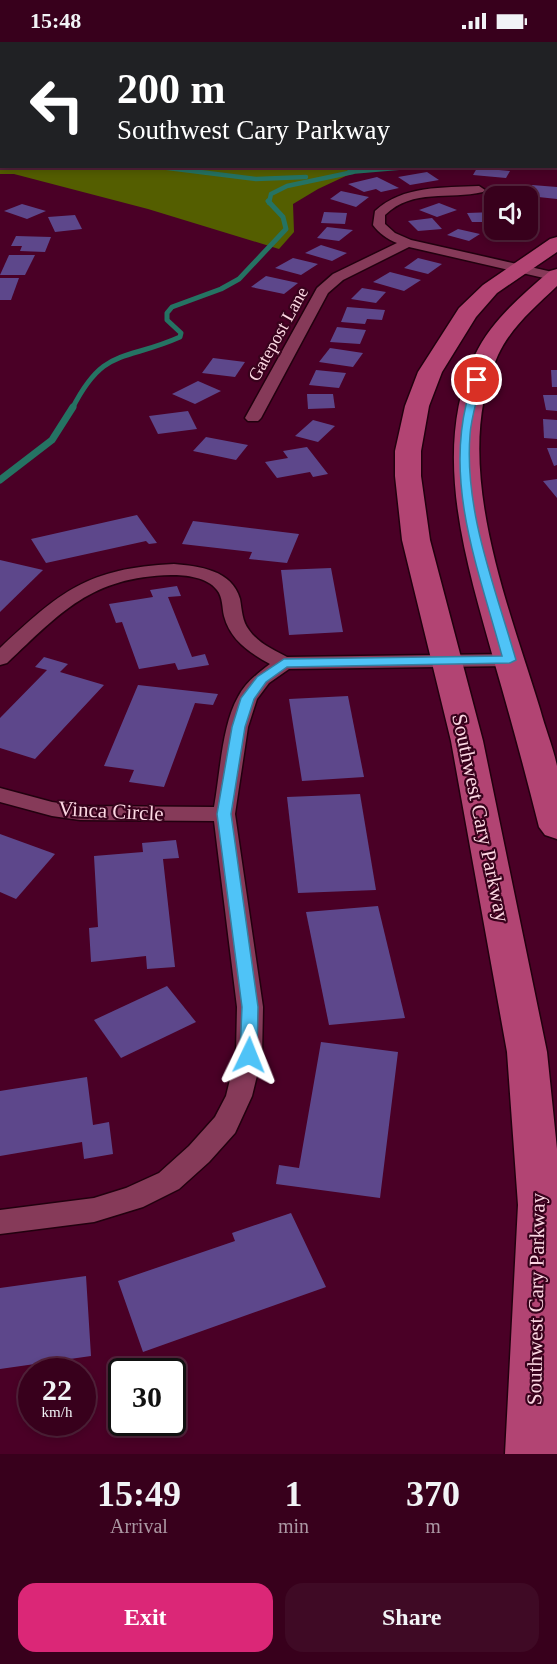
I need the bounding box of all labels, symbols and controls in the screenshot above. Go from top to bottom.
text: 15:48 [30,8,81,33]
icon: left [18,66,96,144]
text: 200 m [117,66,226,112]
text: Southwest Cary Parkway [117,115,390,145]
map controls [484,186,538,240]
button: sound [484,186,538,240]
street label: Gatepost Lane [244,283,312,385]
pin [451,354,502,405]
icon: arrive [460,363,493,396]
street label: Southwest Cary Parkway [447,712,515,925]
street label: Vinca Circle [58,796,164,826]
position arrow [217,1023,281,1087]
street label: Southwest Cary Parkway [522,1192,550,1405]
speed limit sign: 30 [108,1358,186,1436]
text: 22 [42,1373,72,1406]
text: km/h [42,1404,72,1420]
text: 15:49 [97,1474,181,1514]
text: 1 [285,1474,303,1514]
text: 370 [406,1474,460,1514]
text: Arrival [110,1515,168,1537]
text: min [278,1515,309,1537]
text: m [425,1515,441,1537]
button: Exit [18,1583,273,1652]
button: Share [285,1583,539,1652]

